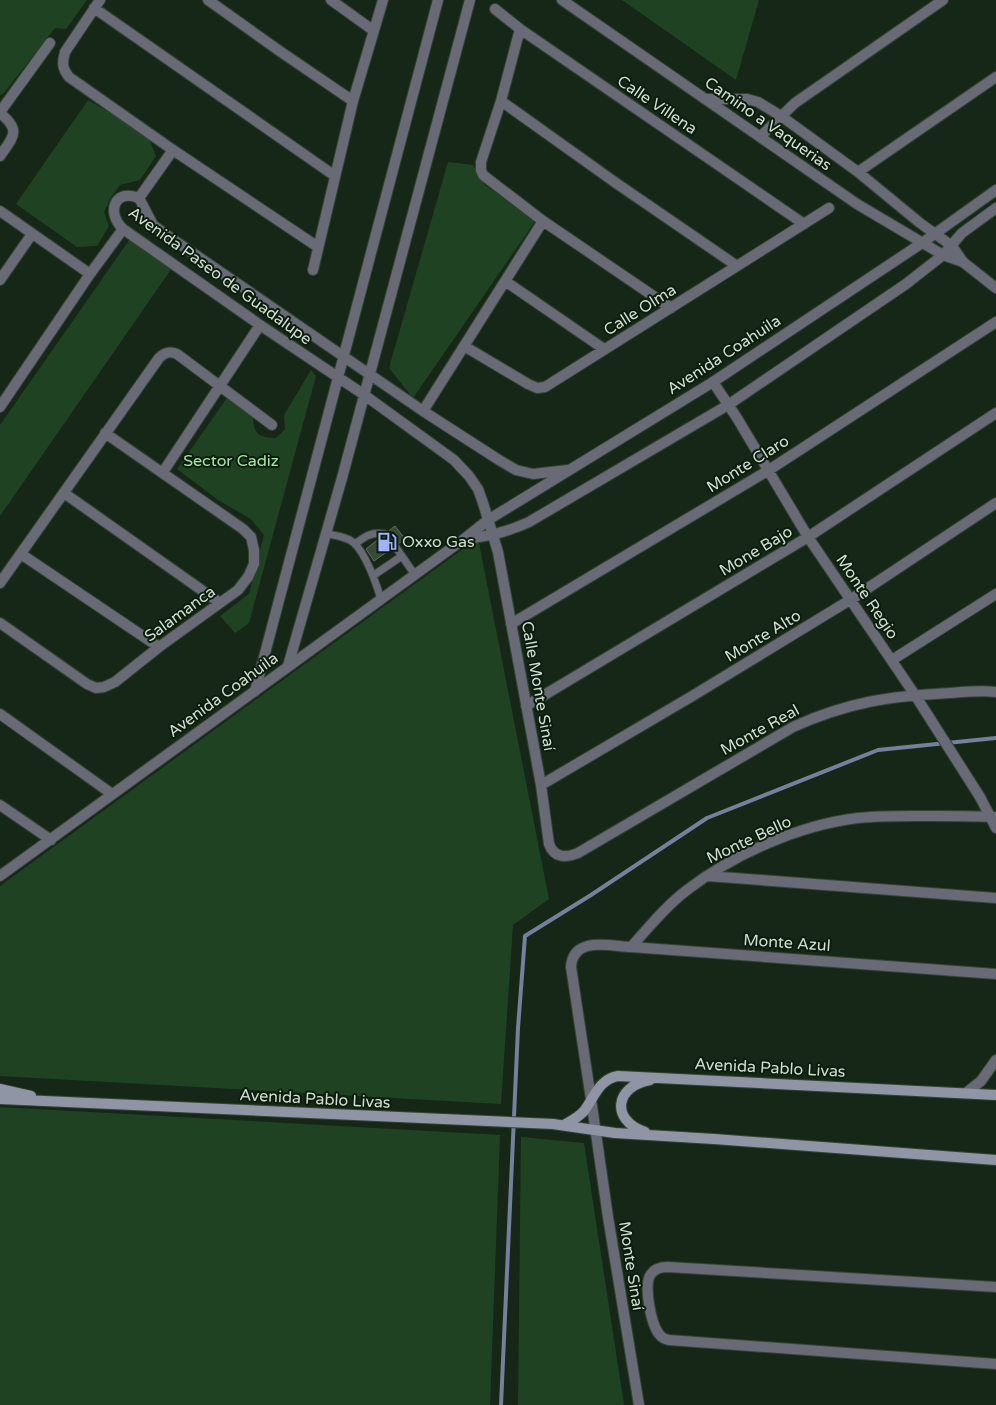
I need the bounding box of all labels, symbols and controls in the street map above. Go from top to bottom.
street label: Calle Villena [613,71,701,139]
street label: Camino a Vaquerias [701,73,835,175]
street label: Avenida Paseo de Guadalupe [124,203,316,349]
street label: Calle Olma [600,280,680,340]
street label: Avenida Coahuila [663,311,785,399]
street label: Monte Claro [703,431,793,497]
park label: Sector Cadiz [183,451,279,471]
street label: Mone Bajo [716,521,796,581]
fuel station icon: Oxxo Gas [376,531,398,553]
place label: Oxxo Gas [402,532,475,552]
street label: Monte Regio [831,551,903,643]
street label: Salamanca [141,582,219,646]
street label: Monte Alto [721,605,805,667]
street label: Calle Monte Sinaí [517,620,559,752]
street label: Avenida Coahuila [164,648,282,742]
street label: Monte Real [717,700,803,760]
street label: Monte Bello [703,812,795,868]
street label: Monte Azul [743,930,831,956]
street label: Avenida Pablo Livas [694,1054,846,1082]
street label: Avenida Pablo Livas [239,1085,391,1113]
street label: Monte Sinaí [614,1220,648,1312]

